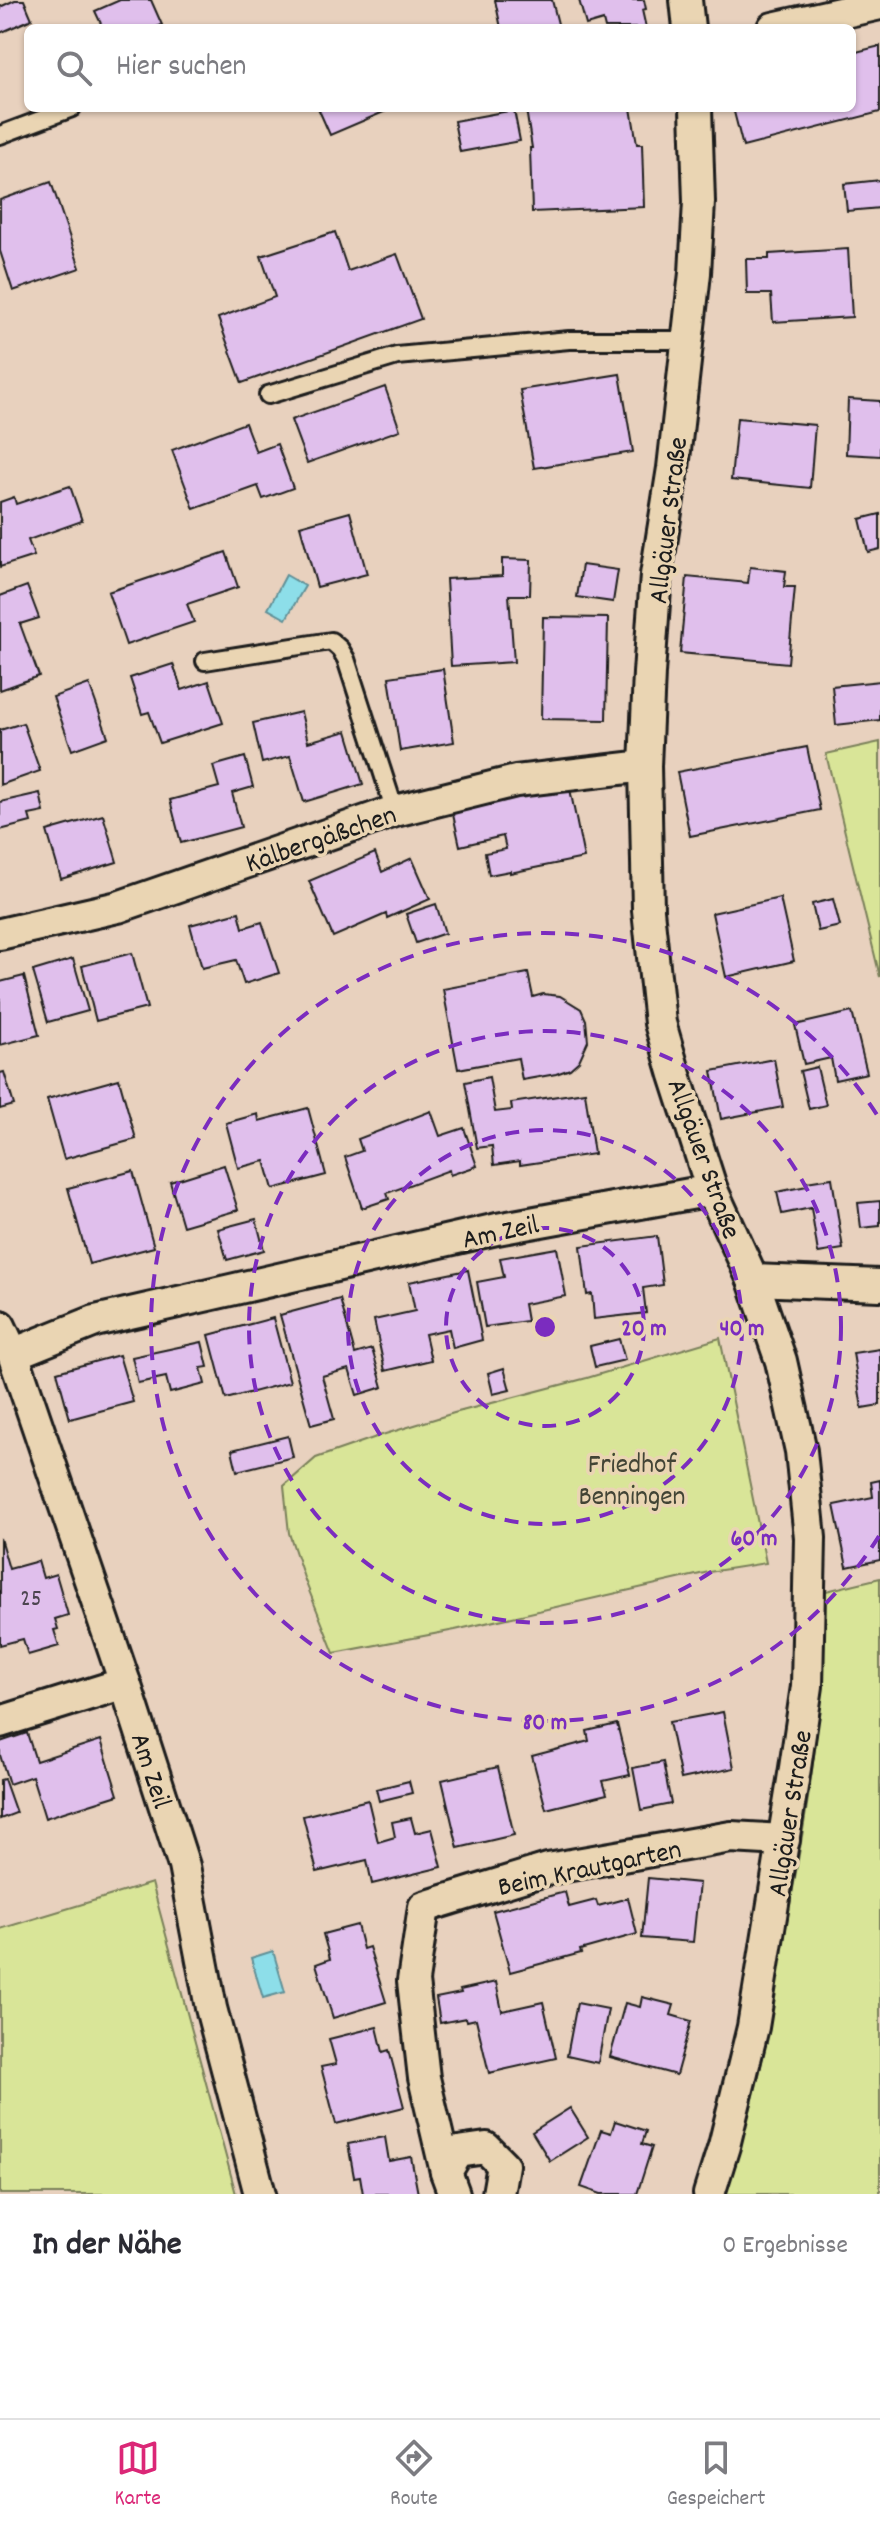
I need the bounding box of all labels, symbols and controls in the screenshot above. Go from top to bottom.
search box [24,24,856,112]
icon: search [52,46,96,90]
text: Hier suchen [116,47,246,90]
street label: Allgäuer Straße [641,435,701,606]
street label: Kälbergäßchen [241,797,402,886]
street label: Allgäuer Straße [654,1074,749,1245]
street label: Am Zeil [459,1207,543,1263]
centre of rings [531,1313,559,1341]
text: 20 m [621,1313,667,1347]
text: 40 m [719,1313,765,1347]
park label: Friedhof Benningen [578,1447,686,1519]
text: 60 m [731,1523,777,1557]
house number: 25 [20,1583,42,1617]
text: 80 m [523,1707,567,1741]
street label: Allgäuer Straße [760,1728,826,1900]
street label: Am Zeil [117,1729,179,1815]
street label: Beim Krautgarten [495,1832,685,1910]
text: In der Nähe [32,2222,182,2271]
text: 0 Ergebnisse [722,2228,848,2265]
tab: Karte [114,2436,161,2515]
tab: Route [390,2436,438,2515]
tab: Gespeichert [667,2436,765,2515]

